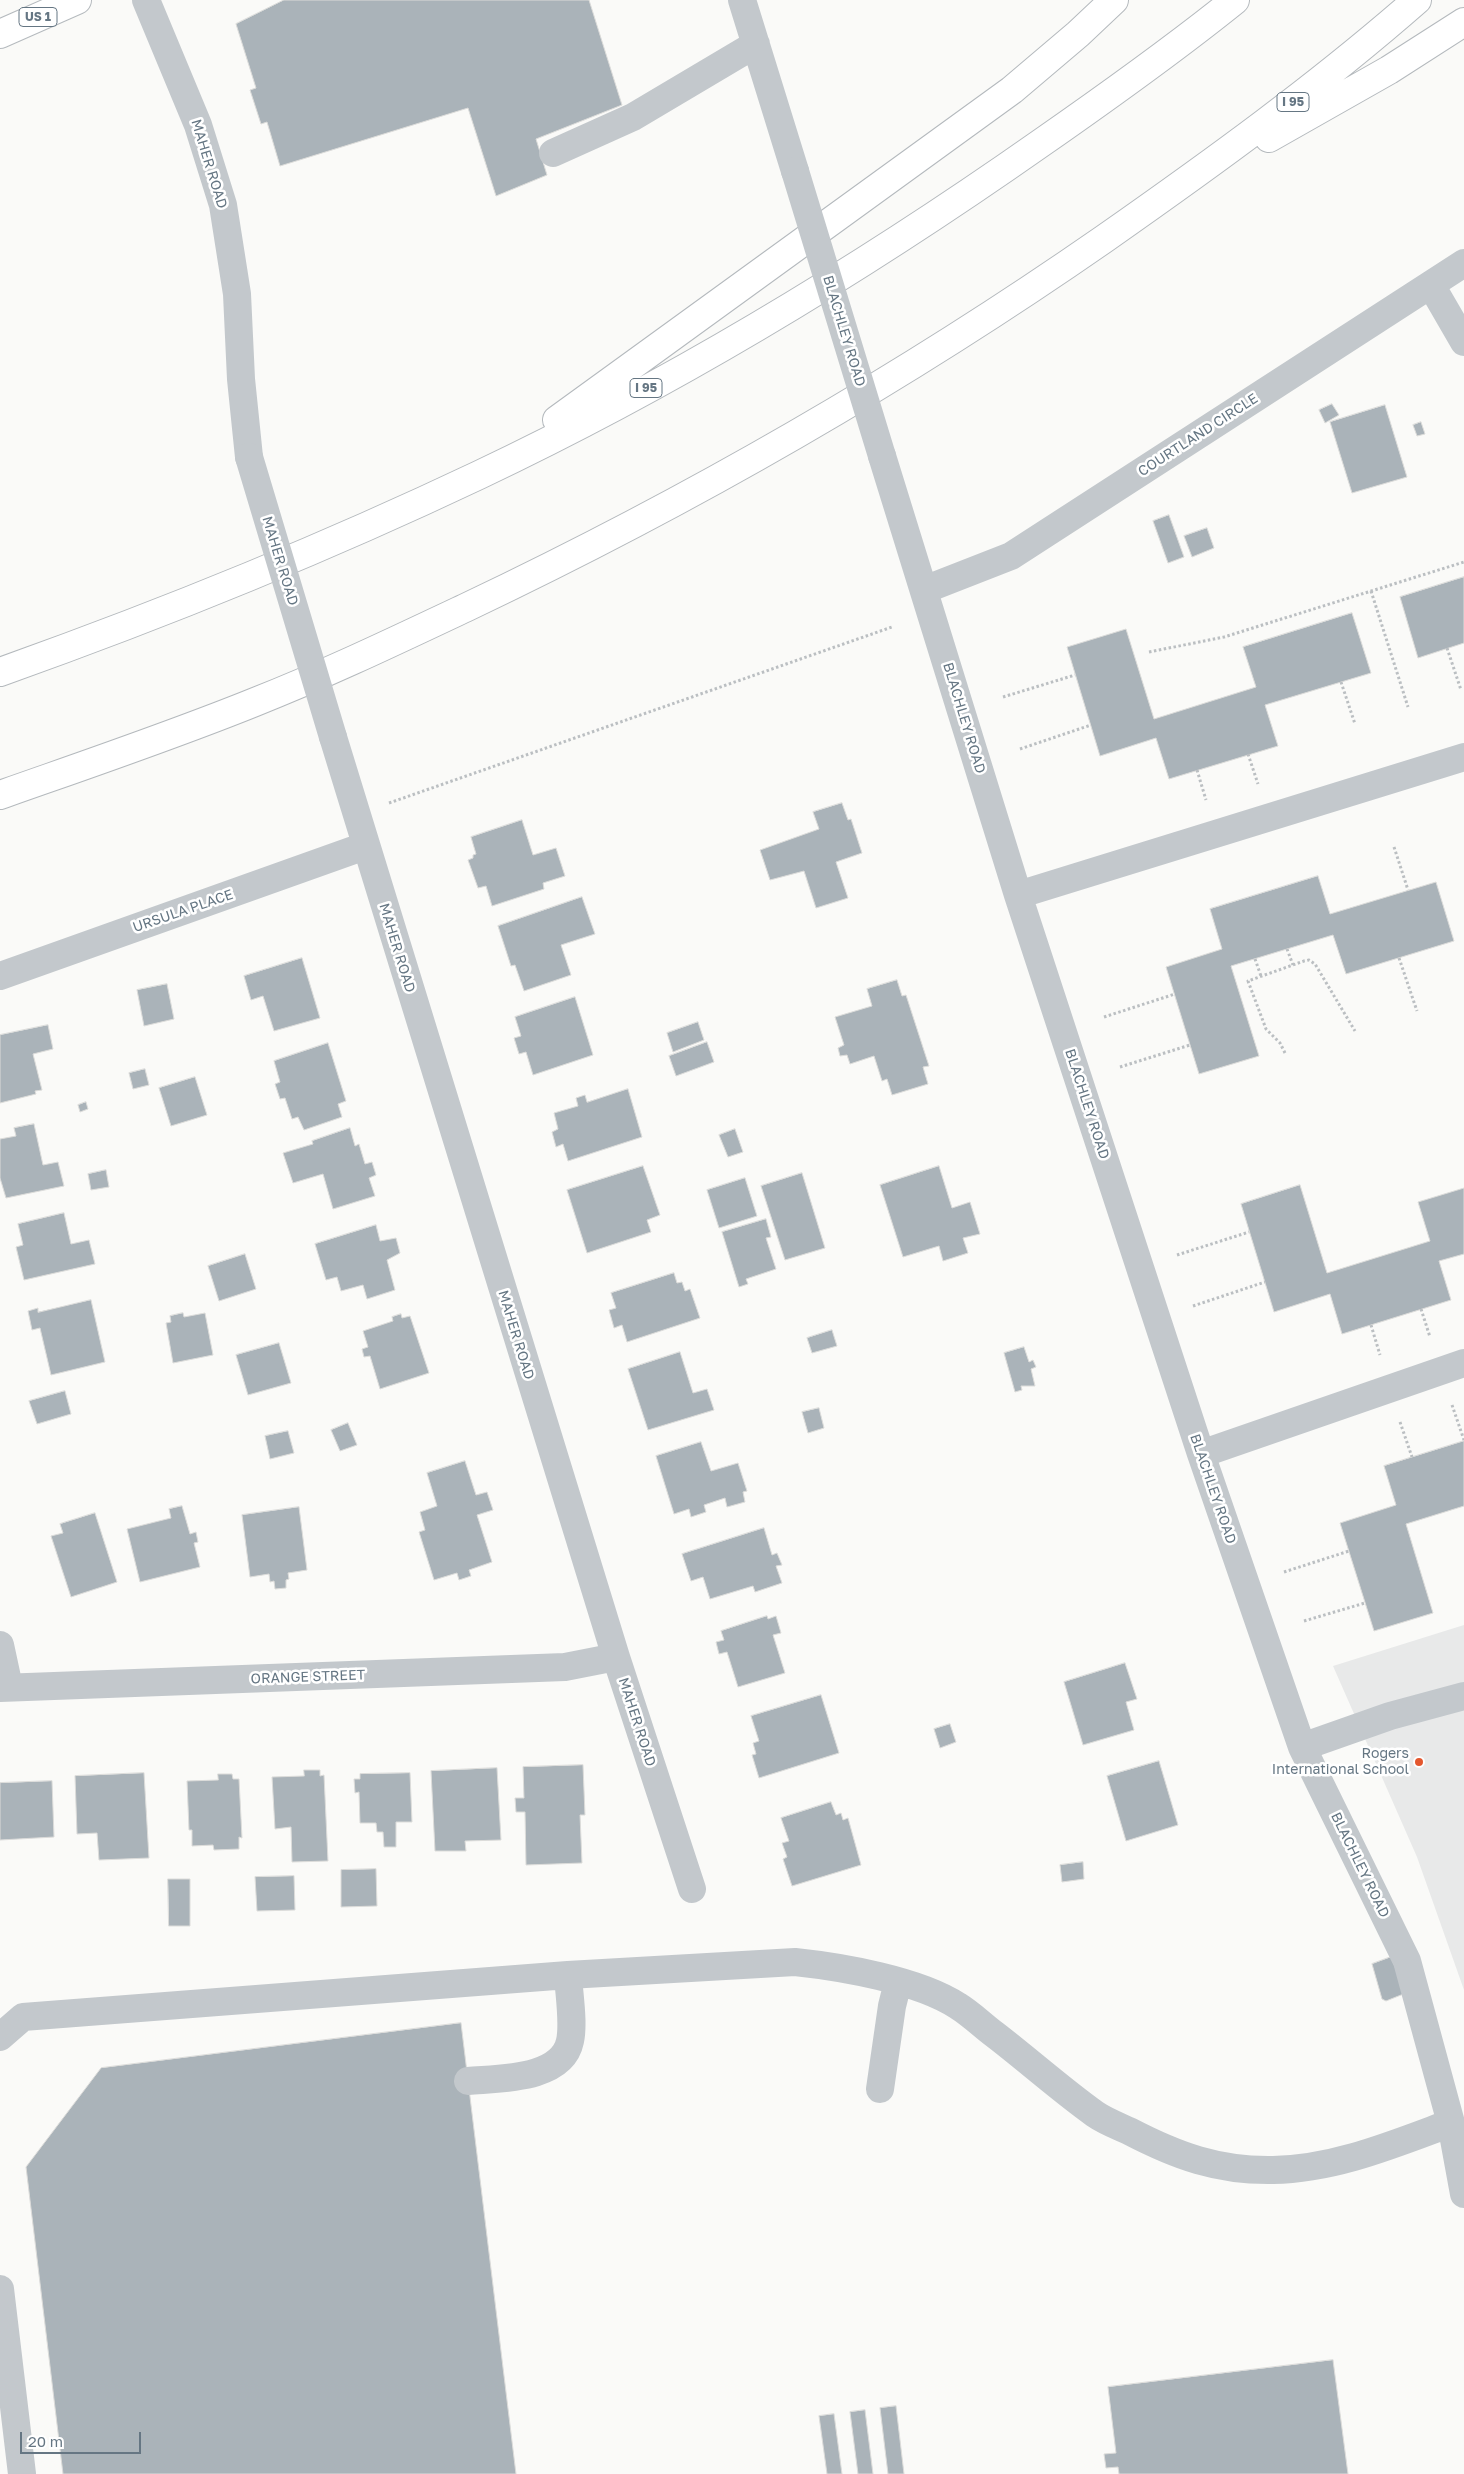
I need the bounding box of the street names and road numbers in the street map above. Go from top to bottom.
road number: US 1 [19,8,57,26]
road number: I 95 [1277,92,1309,111]
street label: MAHER ROAD [187,117,231,211]
street label: BLACHLEY ROAD [819,274,869,388]
road number: I 95 [630,378,662,398]
street label: COURTLAND CIRCLE [1135,390,1261,480]
street label: MAHER ROAD [258,514,302,608]
street label: BLACHLEY ROAD [939,661,989,775]
street label: URSULA PLACE [131,886,235,936]
street label: MAHER ROAD [375,901,419,995]
street label: BLACHLEY ROAD [1061,1047,1113,1161]
street label: MAHER ROAD [494,1288,538,1382]
street label: BLACHLEY ROAD [1186,1432,1240,1546]
street label: ORANGE STREET [250,1667,366,1687]
street label: MAHER ROAD [615,1675,659,1769]
street label: BLACHLEY ROAD [1327,1810,1393,1920]

